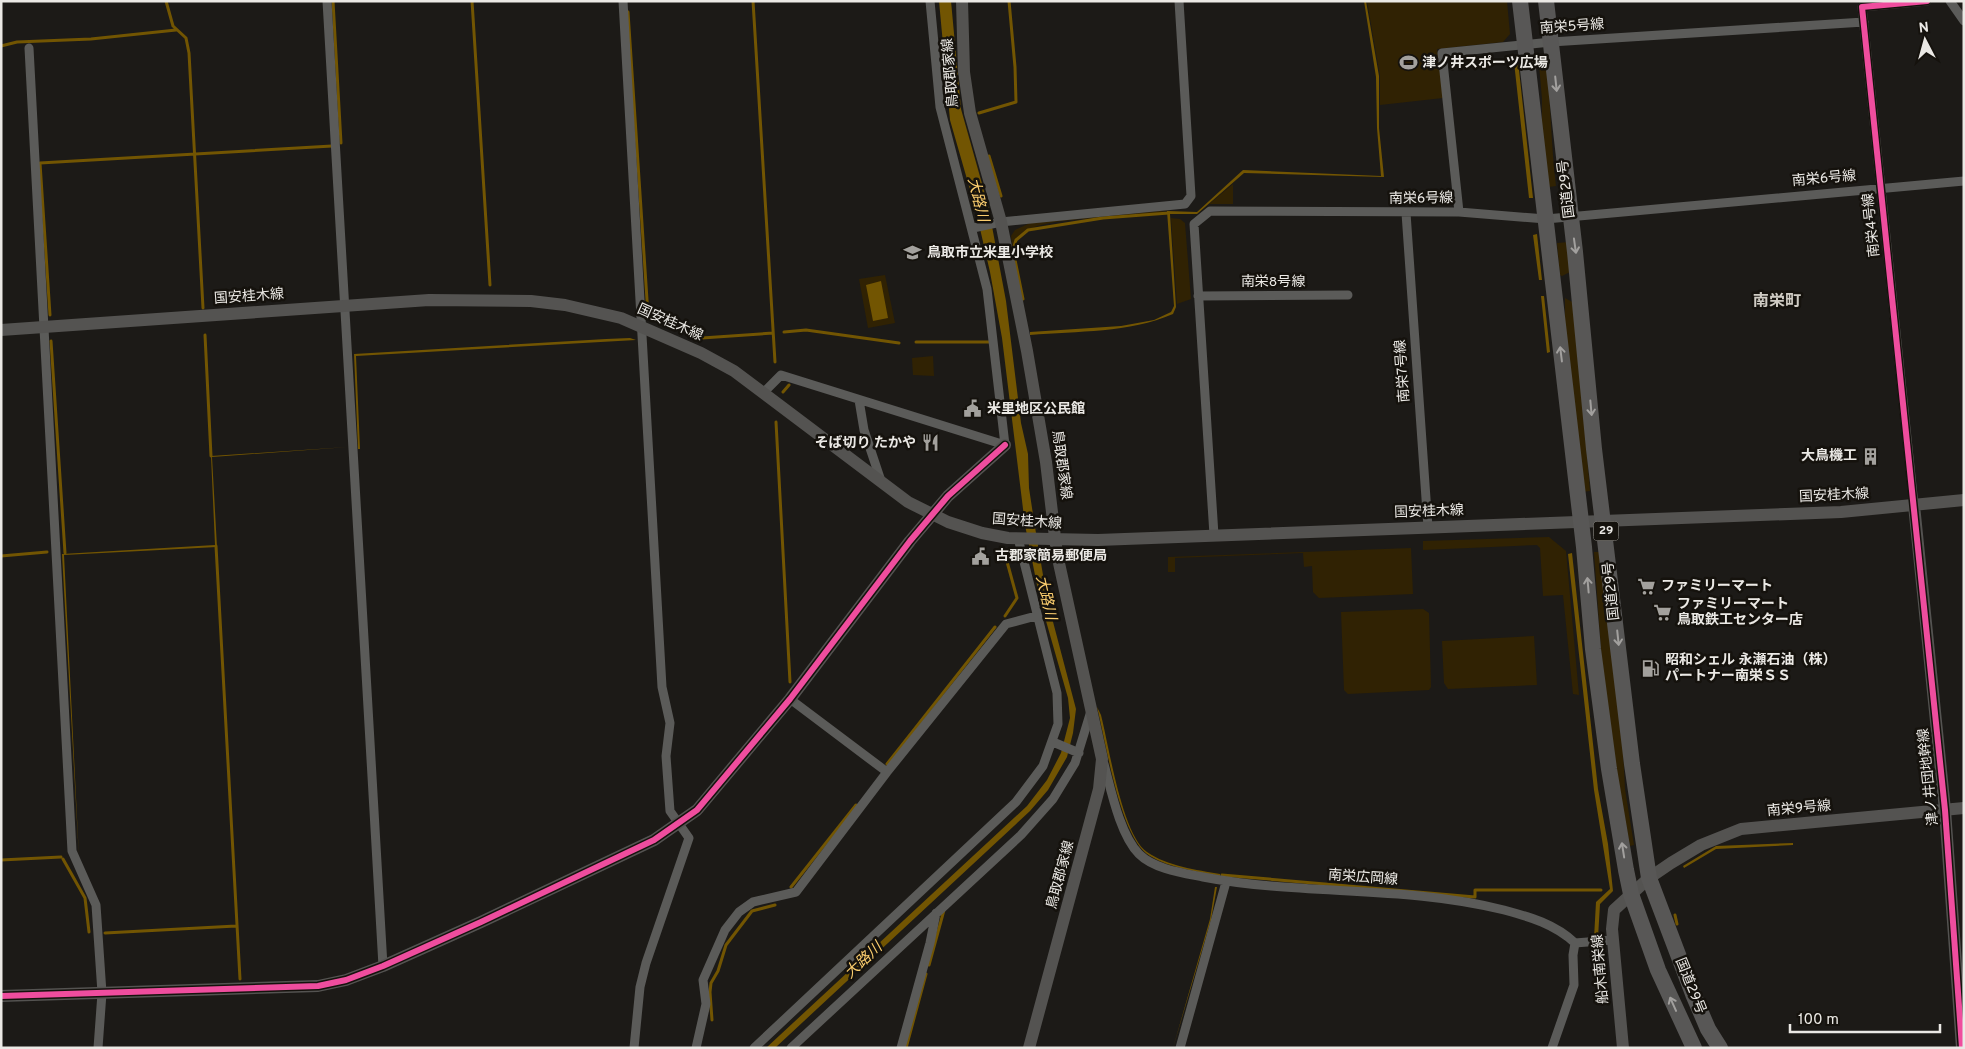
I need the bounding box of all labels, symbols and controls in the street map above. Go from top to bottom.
north arrow [1900,15,1950,65]
street label: 南栄5号線 [1539,16,1605,38]
text: N [1918,20,1930,38]
street label: 鳥取郡家線 [939,37,963,109]
sports icon: 津ノ井スポーツ広場 [1398,53,1418,73]
place label: 津ノ井スポーツ広場 [1422,54,1548,72]
one-way arrow [1551,76,1561,92]
street label: 国道29号 [1555,159,1579,219]
street label: 南栄6号線 [1791,168,1857,190]
water label: 大路川 [962,176,992,226]
street label: 南栄6号線 [1389,190,1453,208]
street label: 南栄4号線 [1860,192,1884,258]
one-way arrow [1570,238,1580,254]
school or university icon: 鳥取市立米里小学校 [903,243,923,263]
place label: 鳥取市立米里小学校 [927,244,1053,262]
street label: 南栄8号線 [1241,274,1305,291]
street label: 国安桂木線 [213,286,285,308]
district label: 南栄町 [1753,292,1801,312]
street label: 国安桂木線 [635,301,705,345]
street label: 南栄7号線 [1392,339,1414,403]
one-way arrow [1556,346,1566,362]
public building icon: 米里地区公民館 [963,399,983,419]
one-way arrow [1586,399,1596,415]
place label: 米里地区公民館 [987,401,1085,418]
street label: 鳥取郡家線 [1048,429,1074,501]
restaurant icon: そば切り たかや [920,433,940,453]
place label: そば切り たかや [815,435,916,452]
building icon: 大鳥機工 [1861,446,1881,466]
place label: 大鳥機工 [1801,447,1857,465]
street label: 国安桂木線 [1799,486,1869,506]
street label: 国安桂木線 [1394,502,1464,522]
street label: 国安桂木線 [991,511,1063,533]
road number: 29 [1594,522,1618,540]
public building icon: 古郡家簡易郵便局 [971,546,991,566]
place label: 古郡家簡易郵便局 [995,547,1107,565]
street label: 国道29号 [1600,561,1624,621]
water label: 大路川 [1031,574,1060,624]
supermarket icon: ファミリーマート [1637,576,1657,596]
one-way arrow [1583,577,1592,593]
place label: ファミリーマート [1661,578,1773,595]
place label: ファミリーマート 鳥取鉄工センター店 [1677,596,1803,629]
supermarket icon: ファミリーマート 鳥取鉄工センター店 [1653,602,1673,622]
one-way arrow [1613,630,1623,646]
place label: 昭和シェル 永瀬石油（株） パートナー南栄ＳＳ [1665,651,1837,685]
fuel station icon: 昭和シェル 永瀬石油（株） パートナー南栄ＳＳ [1641,658,1661,678]
street label: 津ノ井団地幹線 [1914,727,1943,827]
street label: 南栄9号線 [1766,798,1832,820]
street label: 鳥取郡家線 [1044,839,1078,911]
one-way arrow [1617,842,1627,858]
street label: 南栄広岡線 [1327,867,1399,889]
street label: 船木南栄線 [1589,933,1613,1005]
water label: 大路川 [841,937,888,983]
street label: 国道29号 [1671,955,1709,1017]
one-way arrow [1667,997,1677,1012]
scale bar [1790,1002,1940,1034]
text: 100 m [1798,1011,1839,1030]

